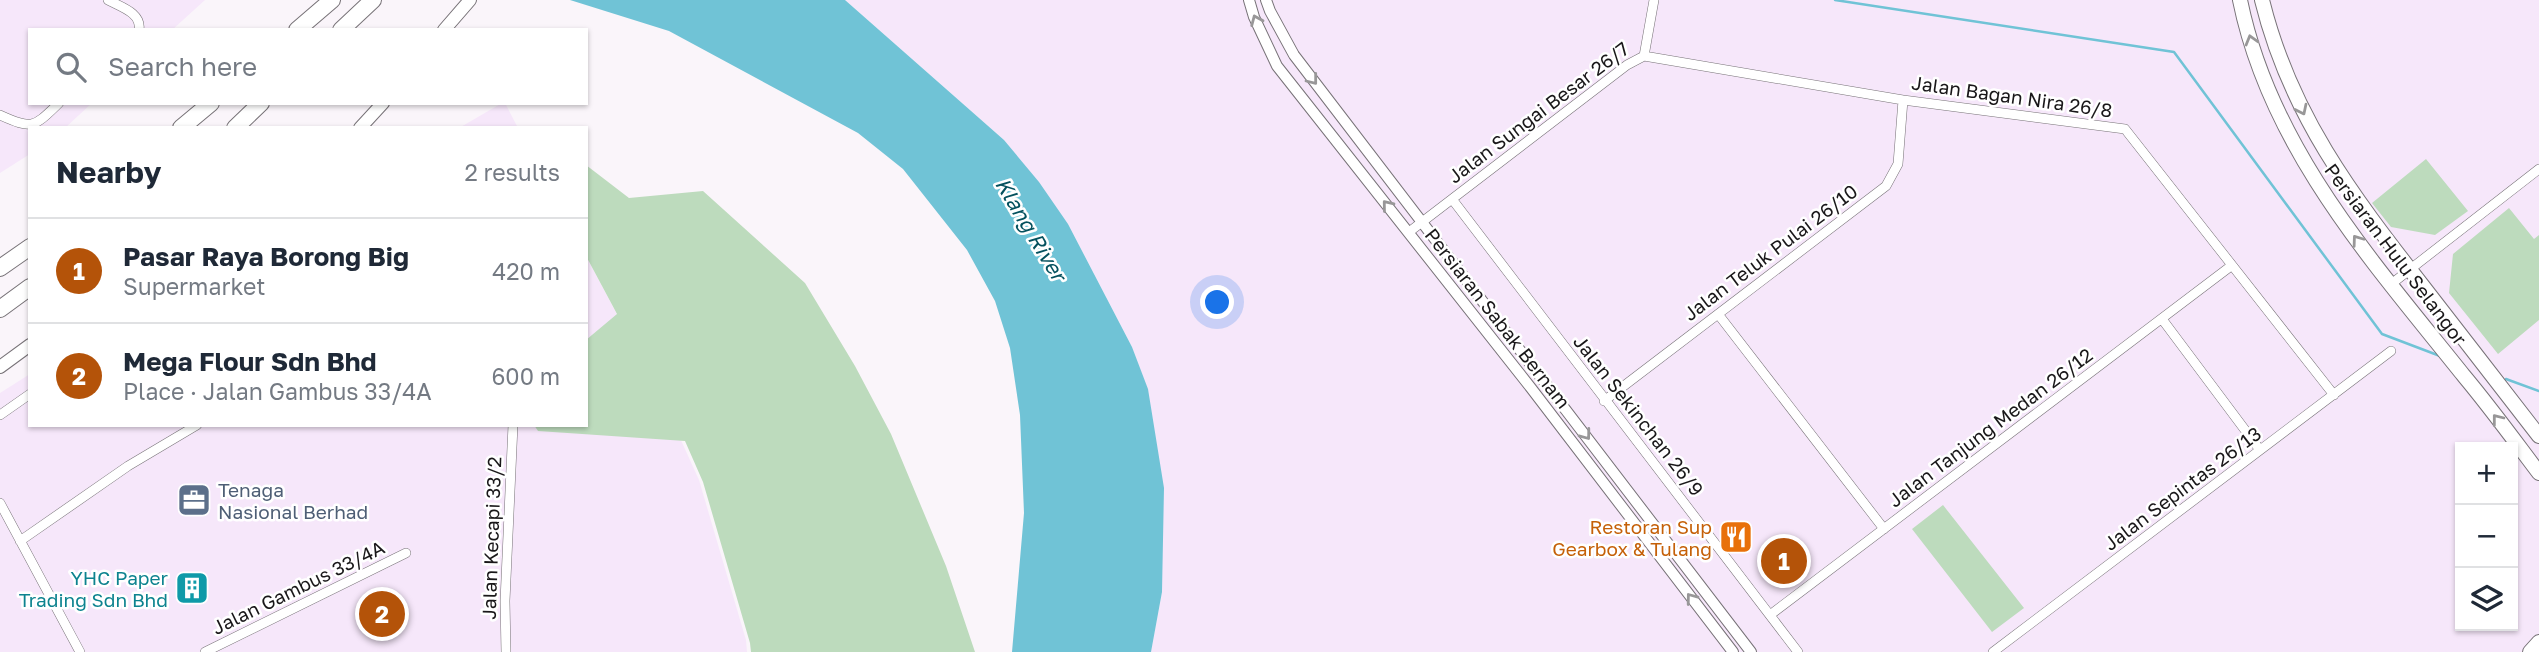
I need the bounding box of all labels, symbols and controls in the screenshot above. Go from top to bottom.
one-way arrow [1250,15,1264,27]
search box [28,28,588,105]
one-way arrow [2245,34,2259,46]
street label: Jalan Sungai Besar 26/7 [1443,36,1633,188]
icon: search [52,48,90,86]
text: Search here [108,51,257,82]
street label: Jalan Bagan Nira 26/8 [1910,71,2114,121]
one-way arrow [1304,72,1317,84]
one-way arrow [2294,103,2308,115]
text: Nearby [56,154,161,190]
text: 2 results [464,158,560,186]
street label: Persiaran Hulu Selangor [2320,159,2472,350]
water label: Klang River [990,173,1073,288]
street label: Jalan Teluk Pulai 26/10 [1678,179,1862,325]
one-way arrow [1383,200,1395,213]
street label: Persiaran Sabak Bernam [1421,223,1575,413]
one-way arrow [2353,235,2365,247]
text: Pasar Raya Borong Big [123,241,409,272]
text: 1 [73,257,85,285]
text: 420 m [492,257,560,285]
text: Supermarket [123,272,266,300]
your location [1200,285,1234,319]
street label: Jalan Sekinchan 26/9 [1569,330,1709,500]
street label: Jalan Tanjung Medan 26/12 [1883,343,2097,511]
text: Mega Flour Sdn Bhd [123,346,377,377]
text: 2 [72,362,86,390]
text: 600 m [491,362,560,390]
text: Place · Jalan Gambus 33/4A [123,377,432,405]
one-way arrow [2493,414,2506,426]
street label: Jalan Sepintas 26/13 [2099,421,2265,555]
one-way arrow [1577,427,1590,440]
map controls [2455,442,2518,631]
button: + [2455,442,2518,505]
street label: Jalan Kecapi 33/2 [477,456,505,620]
place label: Tenaga Nasional Berhad [218,478,368,523]
office icon: Tenaga Nasional Berhad [175,481,213,519]
button: − [2455,505,2518,568]
place label: Restoran Sup Gearbox & Tulang [1552,515,1712,560]
restaurant icon: Restoran Sup Gearbox & Tulang [1717,518,1755,556]
street label: Jalan Gambus 33/4A [208,535,388,639]
pin: 1 [1761,535,1807,587]
place label: YHC Paper Trading Sdn Bhd [19,566,169,611]
button: layers [2455,568,2518,631]
building icon: YHC Paper Trading Sdn Bhd [173,569,211,607]
pin: 2 [359,588,405,640]
one-way arrow [1687,593,1700,606]

